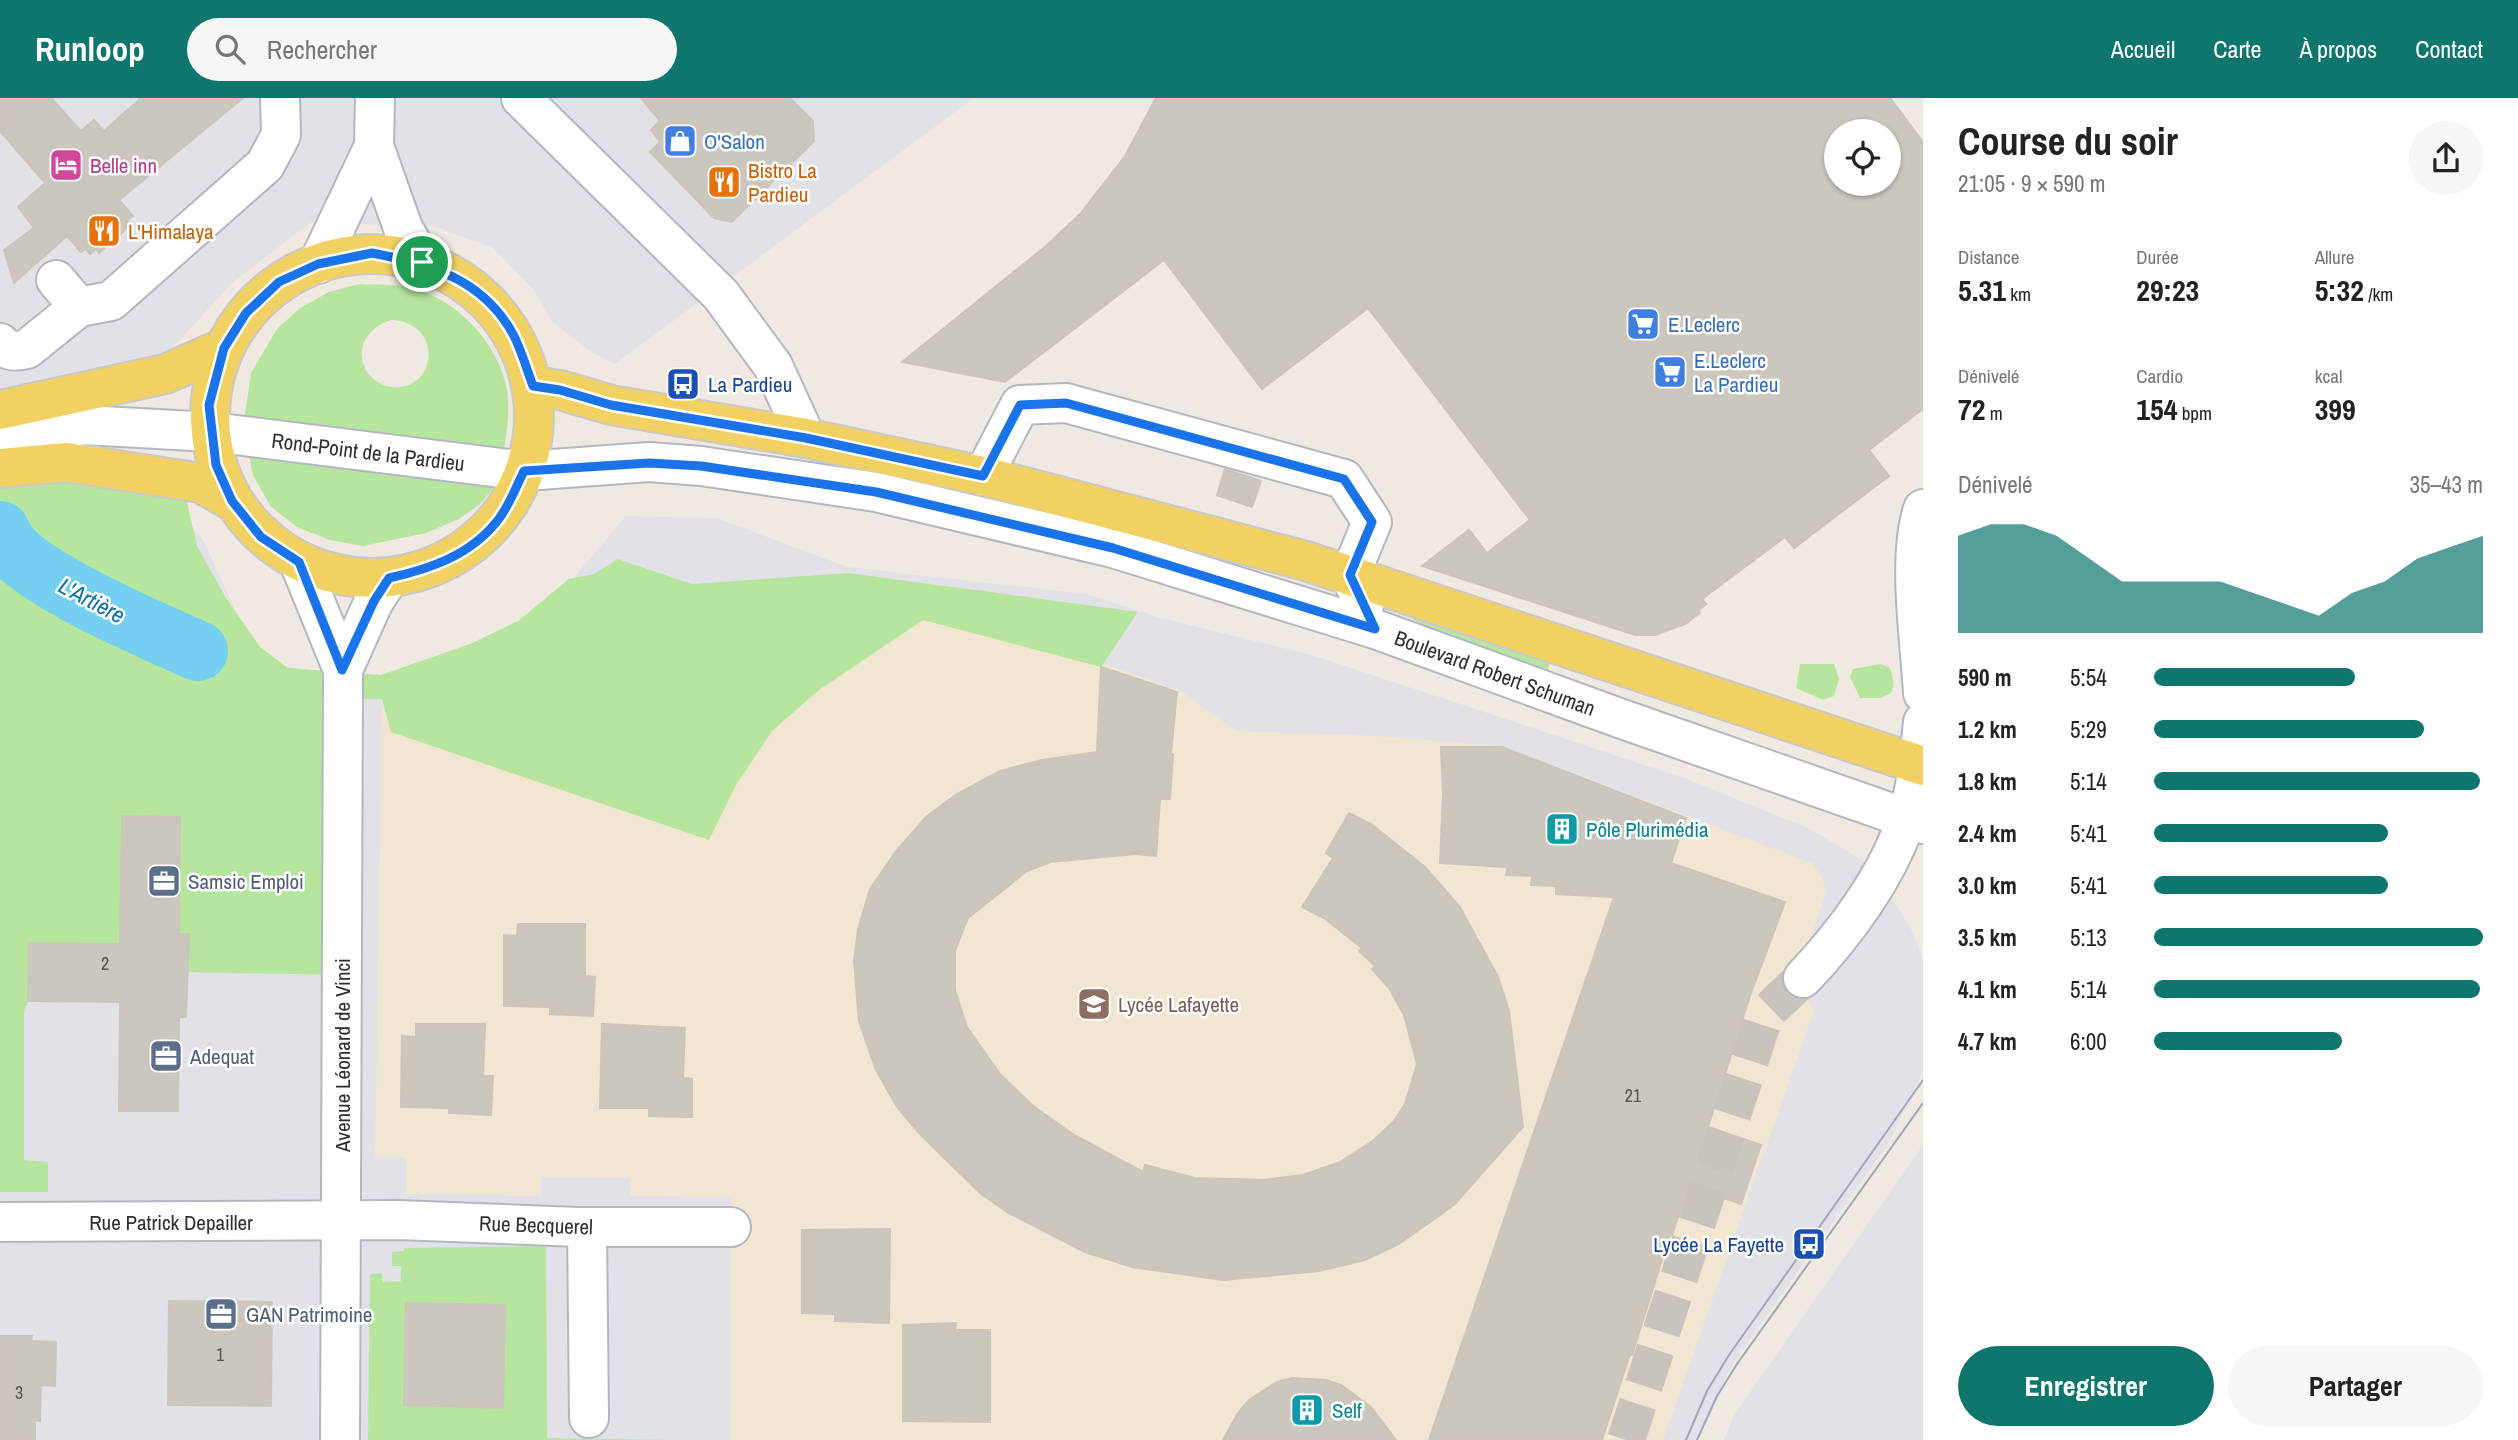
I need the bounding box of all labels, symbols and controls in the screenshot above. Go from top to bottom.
search box [187,18,677,81]
text: Runloop [35,27,145,71]
icon: search [211,30,249,68]
text: Rechercher [267,32,377,67]
text: Accueil [2111,33,2175,65]
text: Carte [2213,33,2261,65]
text: À propos [2299,33,2377,65]
text: Contact [2415,33,2483,65]
text: Course du soir [1958,116,2178,167]
map controls [1824,119,1901,196]
button: locate [1824,119,1901,196]
button: share [2409,121,2483,195]
shop icon: O'Salon [661,122,699,160]
place label: O'Salon [704,127,765,156]
hotel icon: Belle inn [47,146,85,184]
place label: Belle inn [90,151,157,180]
place label: Bistro La Pardieu [748,156,817,209]
restaurant icon: Bistro La Pardieu [705,163,743,201]
text: 21:05 · 9 × 590 m [1958,168,2105,199]
restaurant icon: L'Himalaya [85,212,123,250]
place label: L'Himalaya [128,217,214,246]
pin [392,232,452,292]
icon: arrive [403,243,441,281]
text: Distance [1958,244,2019,270]
text: Durée [2136,244,2179,270]
text: Allure [2315,244,2354,270]
text: 5.31 [1958,270,2006,310]
text: 29:23 [2136,270,2199,310]
text: 5:32 [2315,270,2364,310]
text: km [2006,281,2031,307]
text: /km [2364,281,2393,307]
supermarket icon: E.Leclerc [1624,305,1662,343]
place label: E.Leclerc [1668,310,1740,339]
place label: E.Leclerc La Pardieu [1694,346,1778,399]
supermarket icon: E.Leclerc La Pardieu [1651,353,1689,391]
text: Dénivelé [1958,363,2019,389]
text: Cardio [2136,363,2183,389]
text: kcal [2315,363,2342,389]
bus stop icon: La Pardieu [664,365,702,403]
place label: La Pardieu [708,370,792,399]
text: 72 [1958,389,1985,429]
text: 154 [2136,389,2177,429]
text: 399 [2315,389,2356,429]
text: m [1985,400,2003,426]
text: bpm [2177,400,2212,426]
street label: Rond-Point de la Pardieu [270,426,466,478]
text: Dénivelé [1958,469,2032,500]
text: 35–43 m [2410,469,2483,500]
water label: L'Artière [54,570,130,630]
street label: Boulevard Robert Schuman [1391,623,1599,723]
text: 590 m [1958,662,2011,693]
text: 5:54 [2070,662,2107,693]
text: 1.2 km [1958,714,2017,745]
text: 5:29 [2070,714,2107,745]
text: 1.8 km [1958,766,2017,797]
text: 5:14 [2070,766,2107,797]
building icon: Pôle Plurimédia [1543,810,1581,848]
place label: Pôle Plurimédia [1586,815,1709,844]
text: 2.4 km [1958,818,2017,849]
text: 5:41 [2070,818,2107,849]
office icon: Samsic Emploi [145,862,183,900]
place label: Samsic Emploi [188,867,304,896]
text: 3.0 km [1958,870,2017,901]
text: 5:41 [2070,870,2107,901]
text: 3.5 km [1958,922,2017,953]
text: 5:13 [2070,922,2107,953]
house number: 2 [101,951,109,976]
street label: Avenue Léonard de Vinci [328,958,357,1153]
text: 4.1 km [1958,974,2017,1005]
text: 5:14 [2070,974,2107,1005]
school or university icon: Lycée Lafayette [1075,985,1113,1023]
place label: Lycée Lafayette [1118,990,1239,1019]
text: 4.7 km [1958,1026,2017,1057]
text: 6:00 [2070,1026,2107,1057]
office icon: Adequat [147,1037,185,1075]
place label: Adequat [189,1042,254,1071]
house number: 21 [1625,1083,1642,1108]
street label: Rue Patrick Depailler [89,1208,253,1237]
street label: Rue Becquerel [479,1209,593,1241]
bus stop icon: Lycée La Fayette [1790,1225,1828,1263]
place label: Lycée La Fayette [1653,1230,1784,1259]
office icon: GAN Patrimoine [202,1295,240,1333]
place label: GAN Patrimoine [246,1300,372,1329]
house number: 1 [216,1342,225,1367]
button: Enregistrer [1958,1346,2214,1426]
button: Partager [2228,1346,2483,1426]
house number: 3 [15,1380,23,1405]
building icon: Self [1288,1391,1326,1429]
place label: Self [1332,1396,1362,1425]

